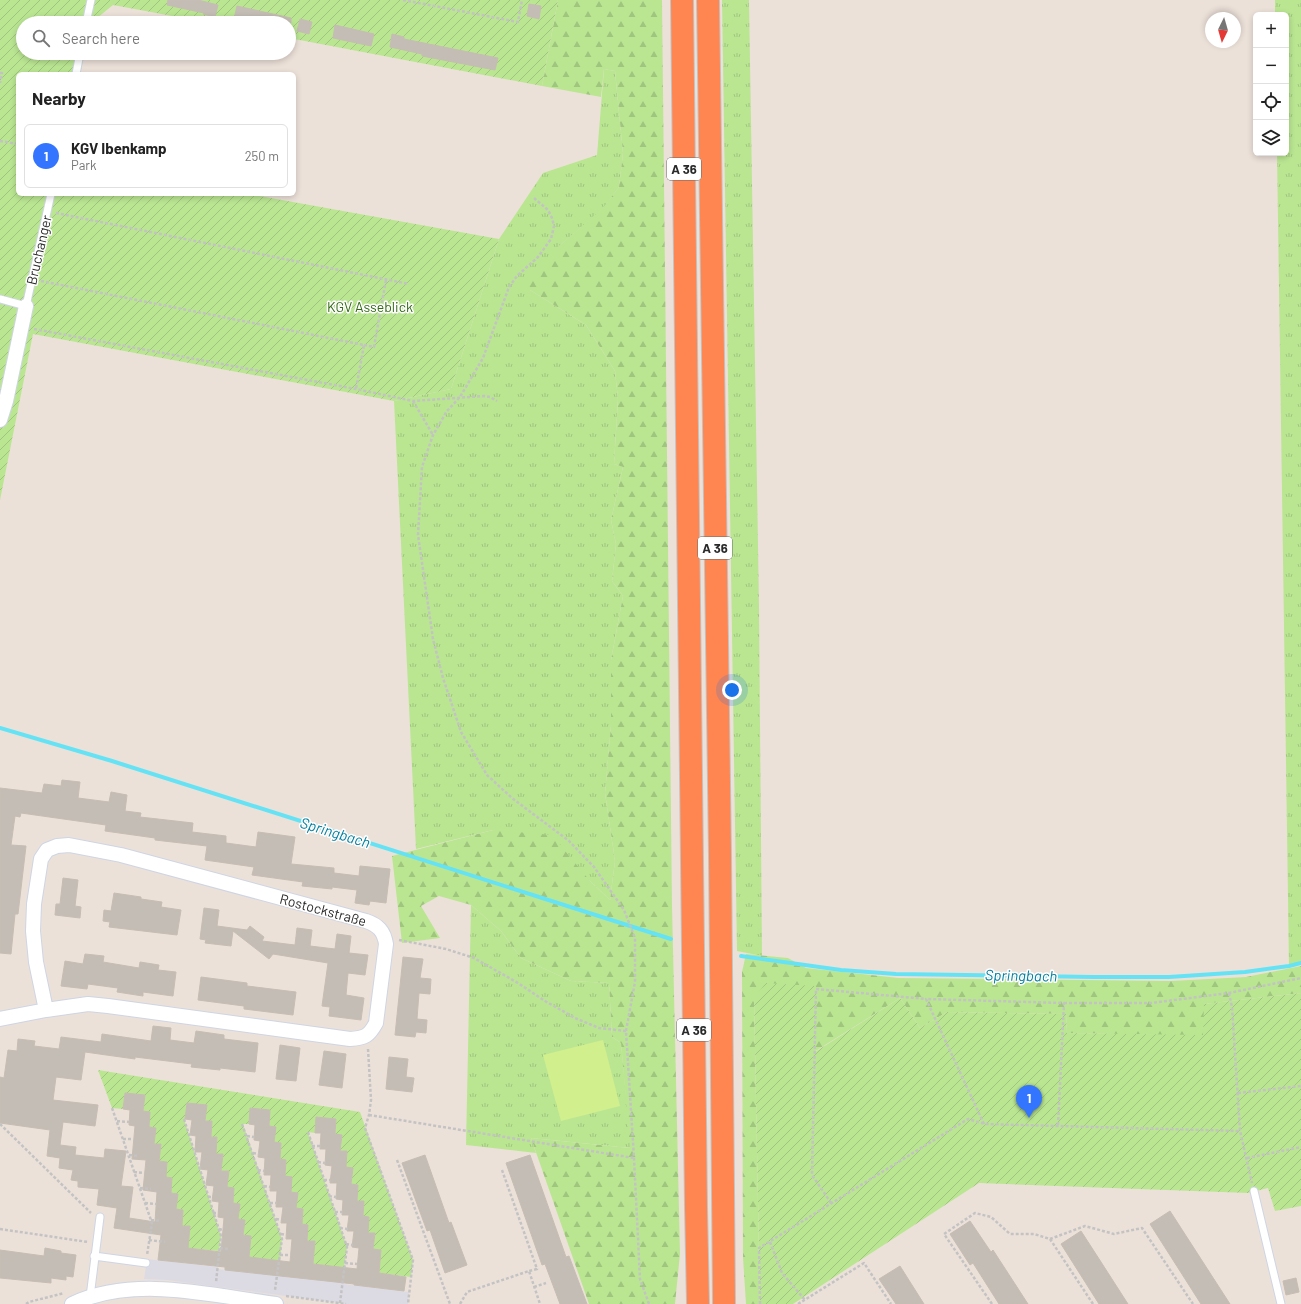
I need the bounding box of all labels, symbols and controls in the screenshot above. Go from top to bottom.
north arrow [1205,12,1241,48]
map controls [1253,12,1289,156]
button: + [1253,12,1289,48]
search box [16,16,296,60]
icon: search [30,27,52,49]
text: Search here [62,29,140,47]
button: − [1253,48,1289,84]
button: locate [1253,84,1289,120]
text: Nearby [32,88,86,108]
button: layers [1253,120,1289,156]
text: KGV Ibenkamp [71,139,167,157]
text: 1 [44,148,48,164]
text: 250 m [245,148,279,164]
text: Park [71,157,97,173]
road number: A 36 [667,158,701,180]
street label: Bruchanger [22,213,55,286]
park label: KGV Asseblick [327,298,413,315]
road number: A 36 [698,537,732,559]
your location [722,680,742,700]
water label: Springbach [298,813,373,851]
street label: Rostockstraße [278,890,368,929]
water label: Springbach [985,965,1058,985]
road number: A 36 [677,1019,711,1041]
pin: 1 [1016,1085,1042,1118]

